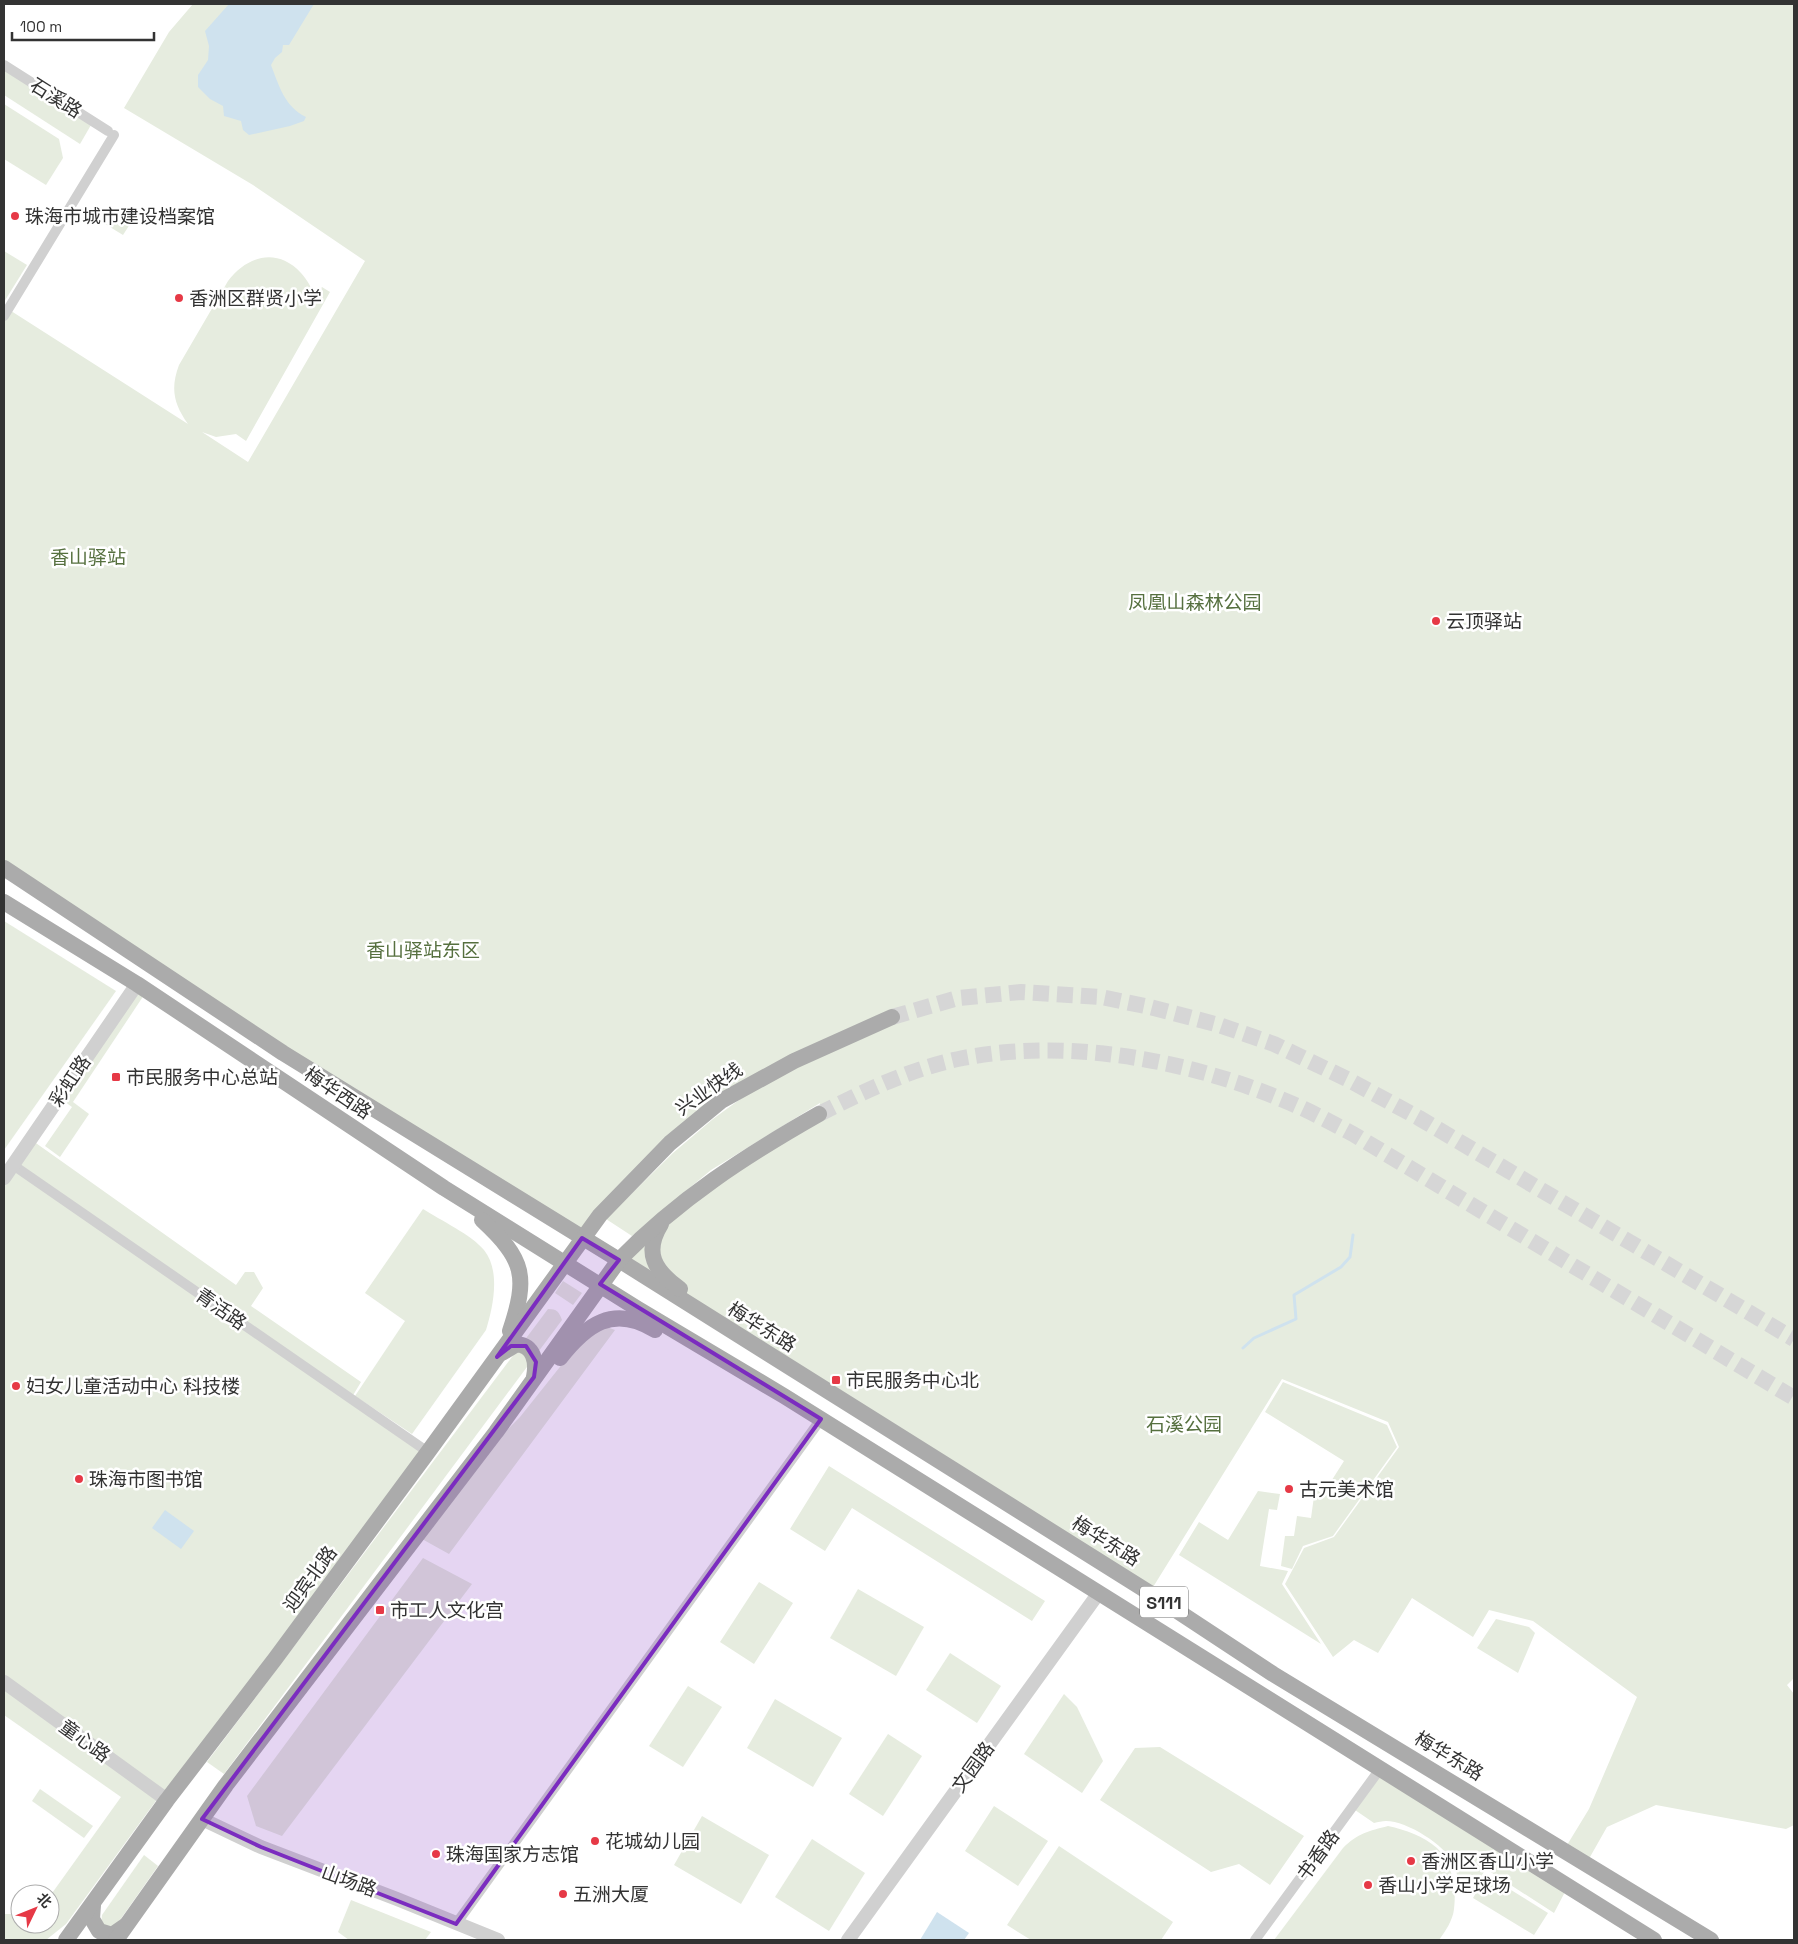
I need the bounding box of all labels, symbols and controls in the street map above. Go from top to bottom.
scale bar [12,10,155,42]
text: 100 m [20,17,62,36]
street label: 石溪路 [25,72,87,124]
place label: 珠海市城市建设档案馆 [25,204,215,229]
marker: 珠海市城市建设档案馆 [9,210,21,222]
place label: 香洲区群贤小学 [189,286,322,311]
marker: 香洲区群贤小学 [173,292,185,304]
park label: 香山驿站 [50,545,126,570]
park label: 凤凰山森林公园 [1128,590,1262,615]
place label: 云顶驿站 [1446,609,1522,634]
marker: 云顶驿站 [1430,615,1442,627]
park label: 香山驿站东区 [366,938,480,963]
street label: 彩虹路 [44,1050,96,1112]
street label: 兴业快线 [671,1057,747,1121]
street label: 梅华西路 [300,1061,376,1125]
place label: 市民服务中心总站 [126,1065,278,1090]
marker: 市民服务中心总站 [110,1071,122,1083]
street label: 青活路 [190,1282,252,1336]
street label: 梅华东路 [723,1296,801,1358]
place label: 市民服务中心北 [846,1368,979,1393]
place label: 妇女儿童活动中心 科技楼 [26,1374,240,1399]
marker: 市民服务中心北 [830,1374,842,1386]
marker: 妇女儿童活动中心 科技楼 [10,1380,22,1392]
park label: 石溪公园 [1146,1412,1222,1437]
place label: 珠海市图书馆 [89,1467,203,1492]
marker: 珠海市图书馆 [73,1473,85,1485]
place label: 古元美术馆 [1299,1477,1394,1502]
marker: 古元美术馆 [1283,1483,1295,1495]
street label: 梅华东路 [1067,1510,1145,1572]
street label: 迎宾北路 [278,1541,342,1617]
road number: S111 [1140,1586,1188,1618]
place label: 市工人文化宫 [390,1598,504,1623]
marker: 市工人文化宫 [374,1604,386,1616]
street label: 童心路 [55,1714,115,1768]
street label: 梅华东路 [1410,1726,1488,1786]
street label: 文园路 [946,1737,1000,1797]
street label: 书香路 [1291,1825,1345,1885]
place label: 花城幼儿园 [605,1829,700,1854]
marker: 花城幼儿园 [589,1835,601,1847]
place label: 珠海国家方志馆 [446,1842,579,1867]
marker: 珠海国家方志馆 [430,1848,442,1860]
place label: 香洲区香山小学 [1421,1849,1554,1874]
marker: 香洲区香山小学 [1405,1855,1417,1867]
street label: 山场路 [318,1860,380,1902]
place label: 香山小学足球场 [1378,1873,1511,1898]
marker: 香山小学足球场 [1362,1879,1374,1891]
place label: 五洲大厦 [573,1882,649,1907]
north arrow [10,1884,60,1934]
marker: 五洲大厦 [557,1888,569,1900]
text: 北 [33,1889,56,1911]

